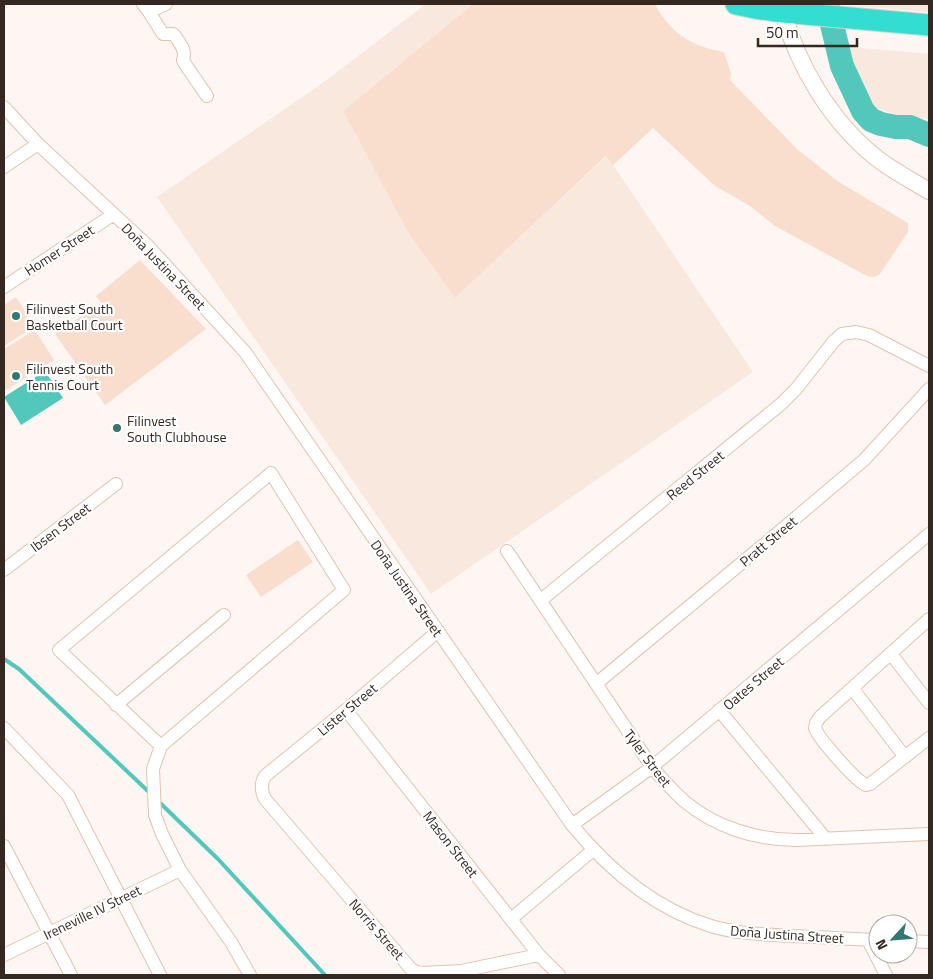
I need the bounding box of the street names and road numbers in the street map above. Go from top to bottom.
street label: Doña Justina Street [117,218,211,314]
street label: Homer Street [20,219,98,280]
street label: Reed Street [661,445,729,505]
street label: Ibsen Street [25,497,95,557]
street label: Pratt Street [735,511,801,571]
street label: Doña Justina Street [366,535,448,641]
street label: Oates Street [718,651,788,715]
street label: Lister Street [313,678,381,740]
street label: Tyler Street [619,725,677,791]
street label: Mason Street [418,806,484,882]
street label: Ireneville IV Street [39,879,145,945]
street label: Norris Street [344,894,410,964]
street label: Doña Justina Street [730,920,845,948]

